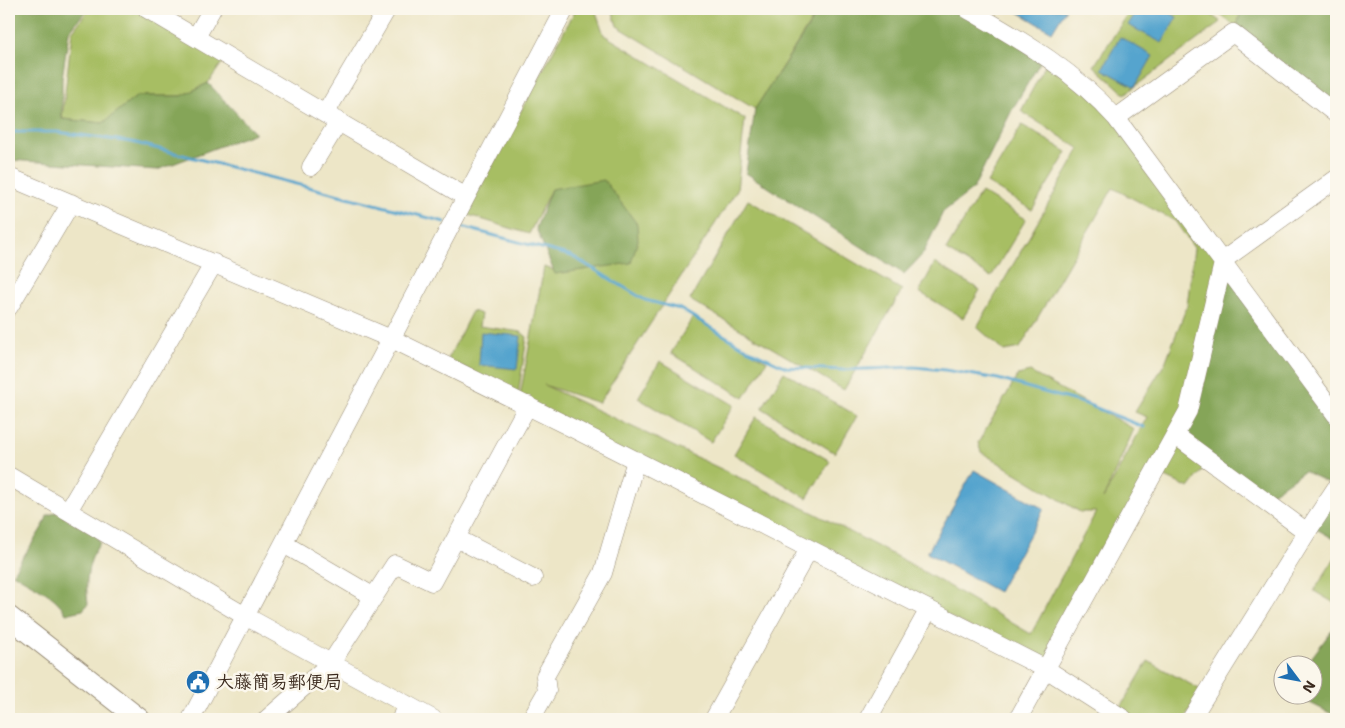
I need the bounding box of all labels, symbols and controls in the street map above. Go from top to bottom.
north arrow [1272,656,1322,706]
public building icon: 大藤簡易郵便局 [185,669,211,695]
place label: 大藤簡易郵便局 [216,670,342,694]
text: N [1298,677,1320,696]

